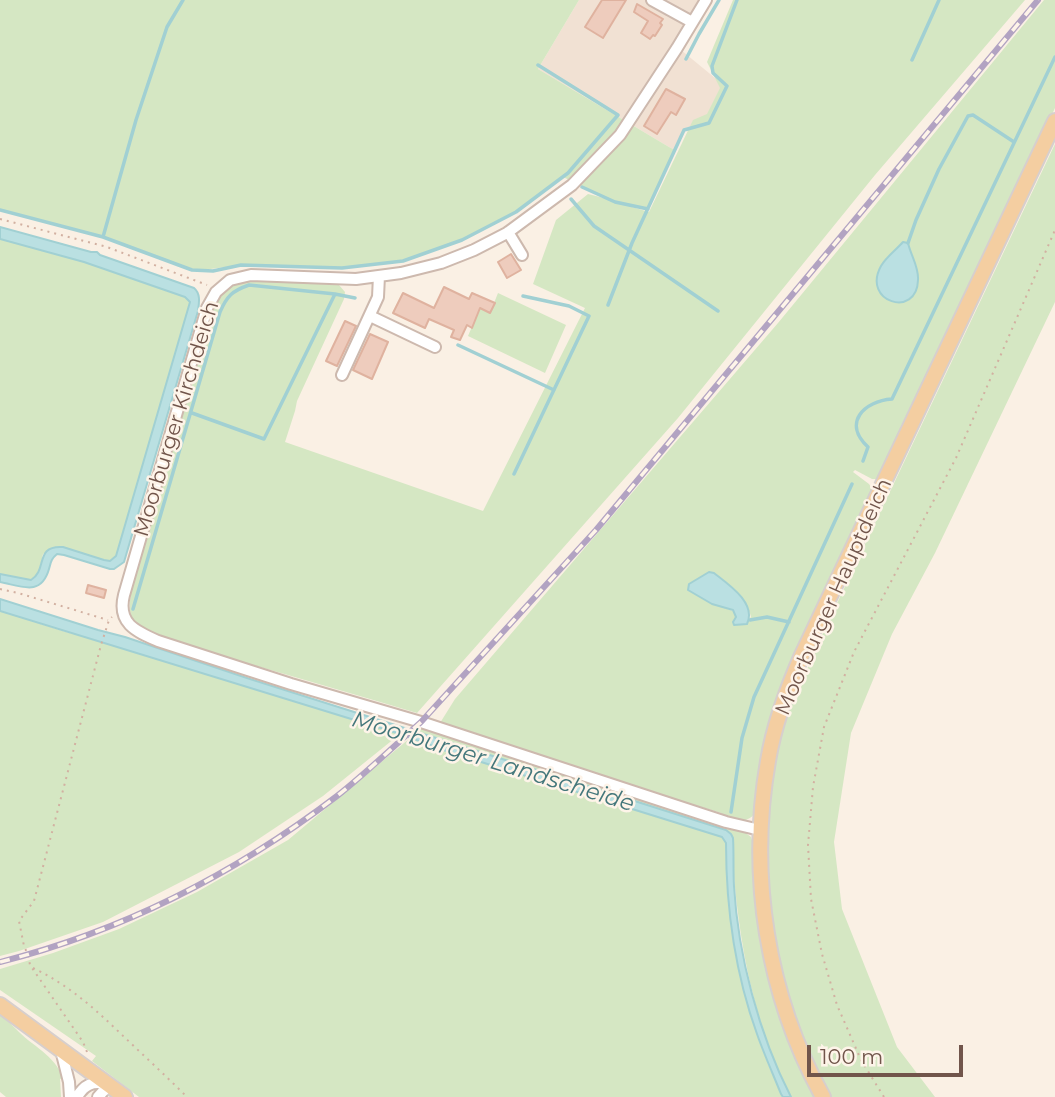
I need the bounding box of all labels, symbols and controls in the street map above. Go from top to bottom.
street label: Moorburger Kirchdeich [129,298,225,540]
street label: Moorburger Hauptdeich [770,475,898,719]
water label: Moorburger Landscheide [348,706,638,818]
scale bar [810,1030,966,1074]
text: 100 m [820,1044,883,1069]

